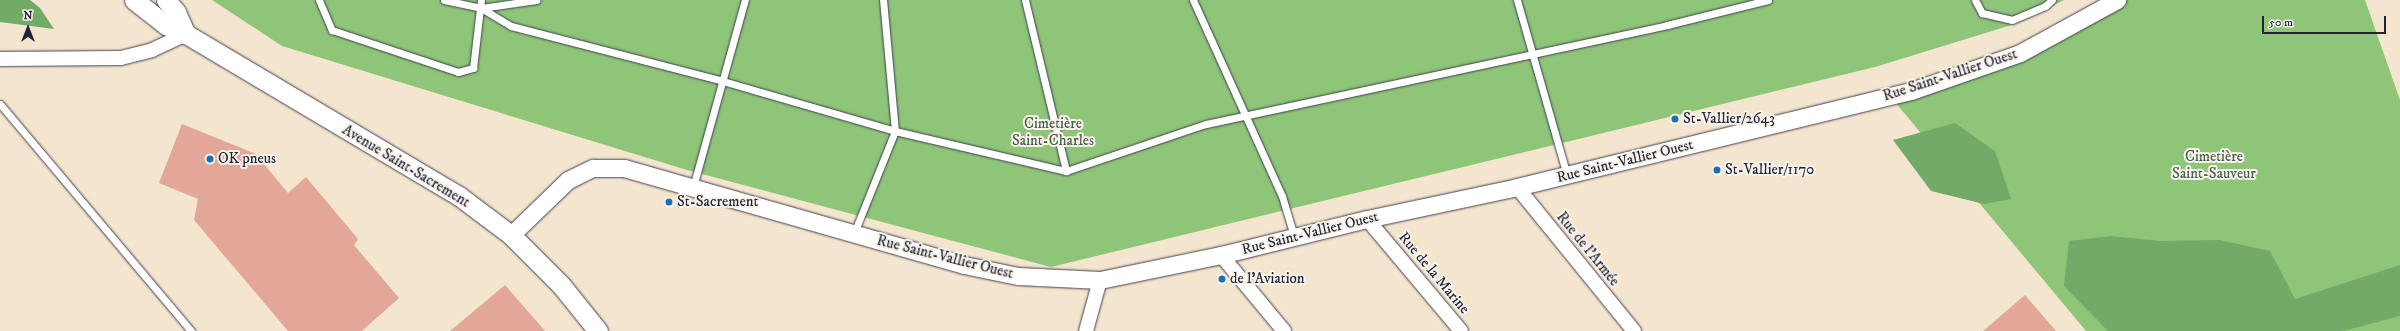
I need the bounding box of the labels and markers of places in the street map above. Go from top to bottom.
place label: St-Vallier/2643 [1683,110,1775,128]
marker: St-Vallier/2643 [1670,114,1680,124]
place label: OK pneus [218,150,276,168]
marker: OK pneus [205,154,215,164]
place label: St-Vallier/1170 [1725,161,1814,179]
marker: St-Vallier/1170 [1712,165,1722,175]
place label: St-Sacrement [677,193,758,211]
marker: St-Sacrement [664,197,674,207]
place label: de l'Aviation [1230,270,1305,288]
marker: de l'Aviation [1217,274,1227,284]

